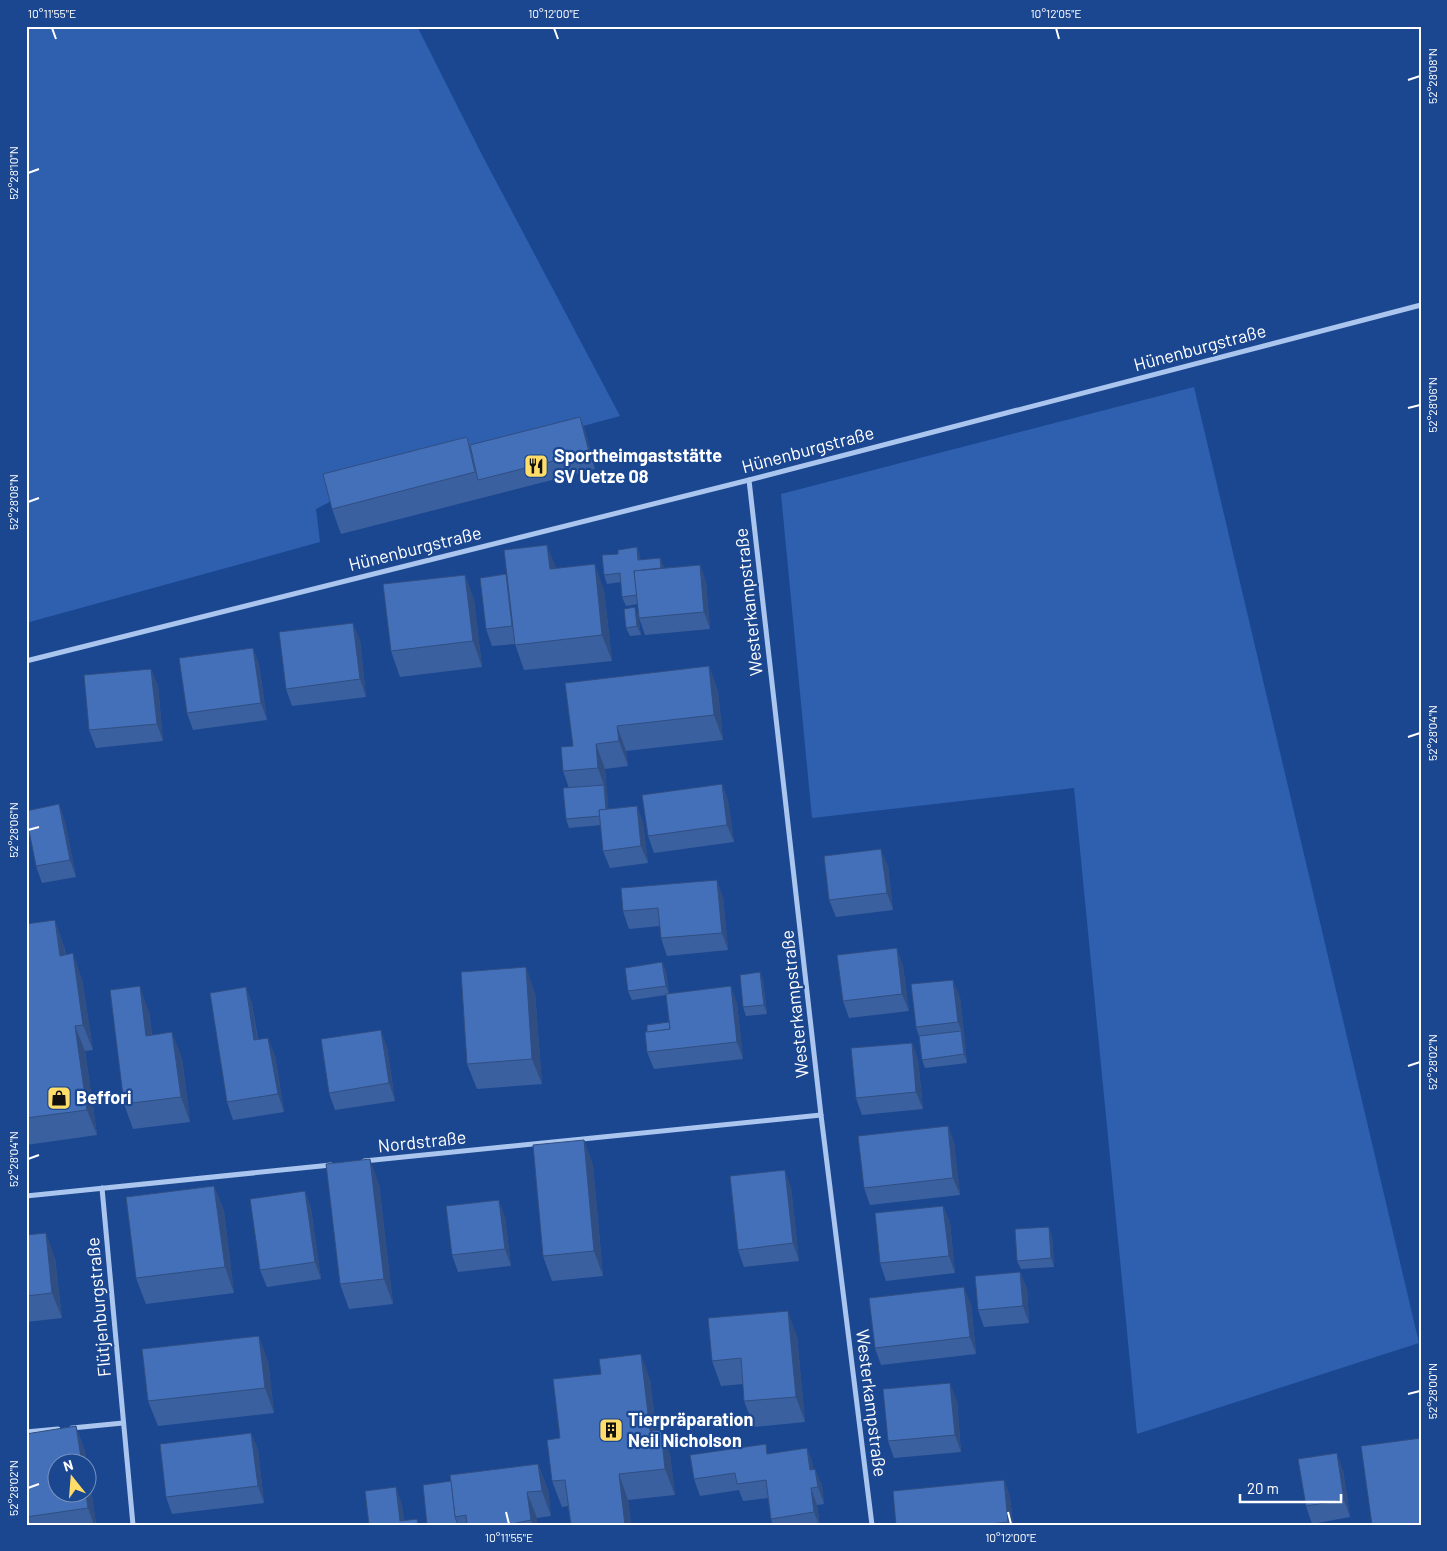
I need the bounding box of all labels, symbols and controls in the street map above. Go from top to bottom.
text: 10°11'55"E [28,6,76,20]
text: 10°12'00"E [528,6,580,20]
text: 10°12'05"E [1030,6,1082,20]
text: 52°28'08"N [1425,48,1439,104]
text: 52°28'10"N [6,146,20,200]
street label: Hünenburgstraße [1131,319,1268,375]
text: 52°28'06"N [1425,377,1439,433]
street label: Hünenburgstraße [739,421,876,477]
place label: Sportheimgaststätte SV Uetze 08 [554,444,722,487]
restaurant icon: Sportheimgaststätte SV Uetze 08 [523,453,549,479]
text: 52°28'08"N [6,474,20,530]
street label: Hünenburgstraße [346,521,483,575]
street label: Westerkampstraße [729,527,767,677]
text: 52°28'04"N [1425,705,1439,761]
text: 52°28'06"N [6,802,20,858]
street label: Westerkampstraße [775,929,813,1079]
text: 52°28'02"N [1425,1034,1439,1090]
shop icon: Beffori [46,1085,72,1111]
place label: Beffori [76,1086,132,1108]
street label: Nordstraße [377,1125,467,1157]
text: 52°28'04"N [6,1131,20,1187]
street label: Flütjenburgstraße [81,1236,115,1378]
street label: Westerkampstraße [852,1328,892,1478]
text: 52°28'00"N [1425,1363,1439,1419]
place label: Tierpräparation Neil Nicholson [628,1408,753,1451]
building icon: Tierpräparation Neil Nicholson [598,1417,624,1443]
north arrow [48,1454,98,1504]
text: N [61,1456,75,1475]
text: 52°28'02"N [6,1460,20,1516]
scale bar [1240,1471,1341,1503]
text: 20 m [1247,1479,1279,1497]
text: 10°11'55"E [485,1530,533,1544]
text: 10°12'00"E [985,1530,1037,1544]

